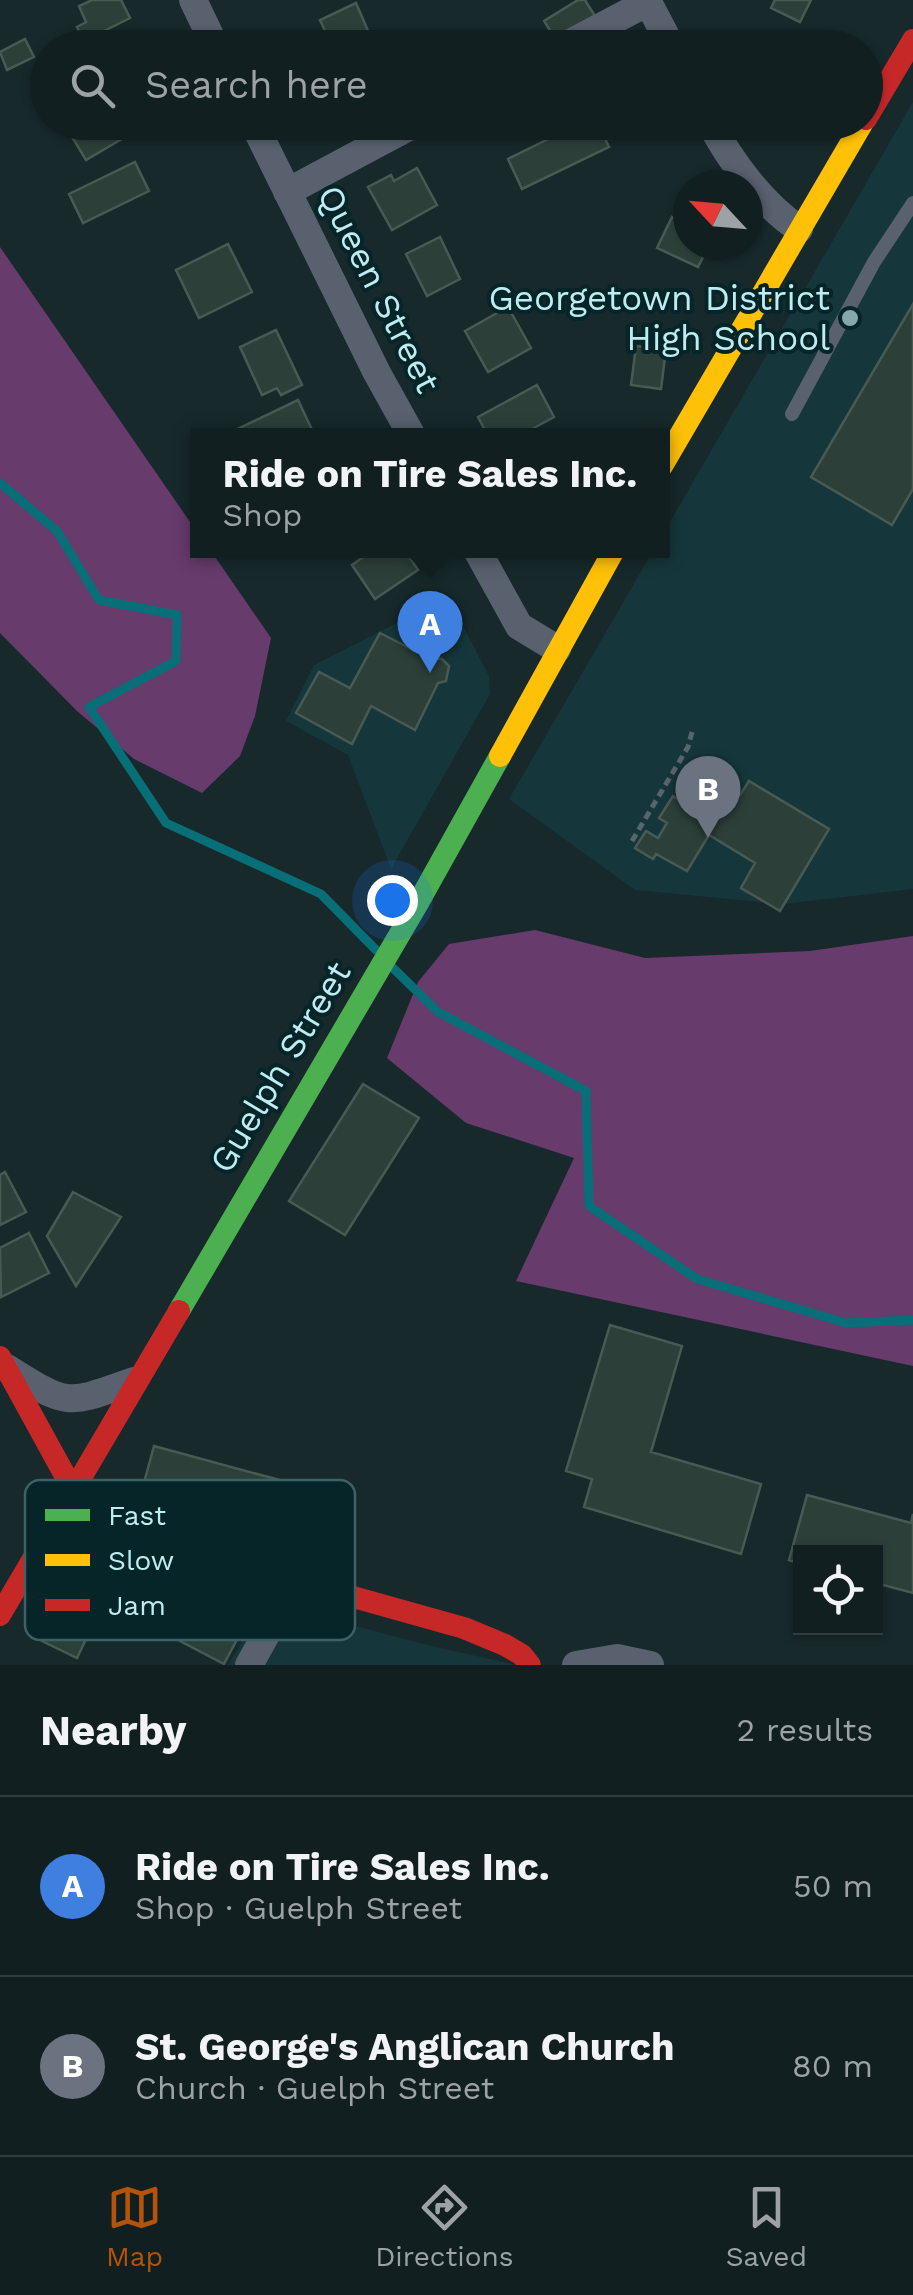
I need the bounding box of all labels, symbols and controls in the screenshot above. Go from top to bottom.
search box [30,30,883,140]
icon: search [65,58,120,113]
text: Search here [145,63,368,107]
north arrow [673,170,763,260]
street label: Queen Street [309,178,449,400]
place label: Georgetown District High School [488,277,830,359]
marker: Georgetown District High School [839,307,861,329]
popup [190,428,670,558]
text: Ride on Tire Sales Inc. [223,452,637,496]
text: Shop [223,496,302,534]
pin: A [398,590,462,673]
pin: B [676,756,740,838]
your location [367,875,418,926]
street label: Guelph Street [201,954,360,1180]
legend [25,1480,355,1640]
text: Fast [108,1499,166,1532]
text: Slow [108,1544,174,1577]
map controls [793,1545,883,1635]
button: locate [793,1545,883,1635]
text: Jam [108,1589,166,1622]
text: Nearby [40,1706,187,1755]
text: 2 results [736,1711,873,1749]
text: Ride on Tire Sales Inc. [135,1845,550,1889]
text: A [62,1867,83,1905]
text: 50 m [793,1867,873,1905]
text: Shop · Guelph Street [135,1889,462,1927]
text: St. George's Anglican Church [135,2025,675,2069]
text: B [62,2047,83,2085]
text: 80 m [792,2047,873,2085]
text: Church · Guelph Street [135,2069,494,2107]
tab: Map [106,2180,163,2273]
tab: Directions [375,2180,514,2273]
tab: Saved [726,2180,807,2273]

